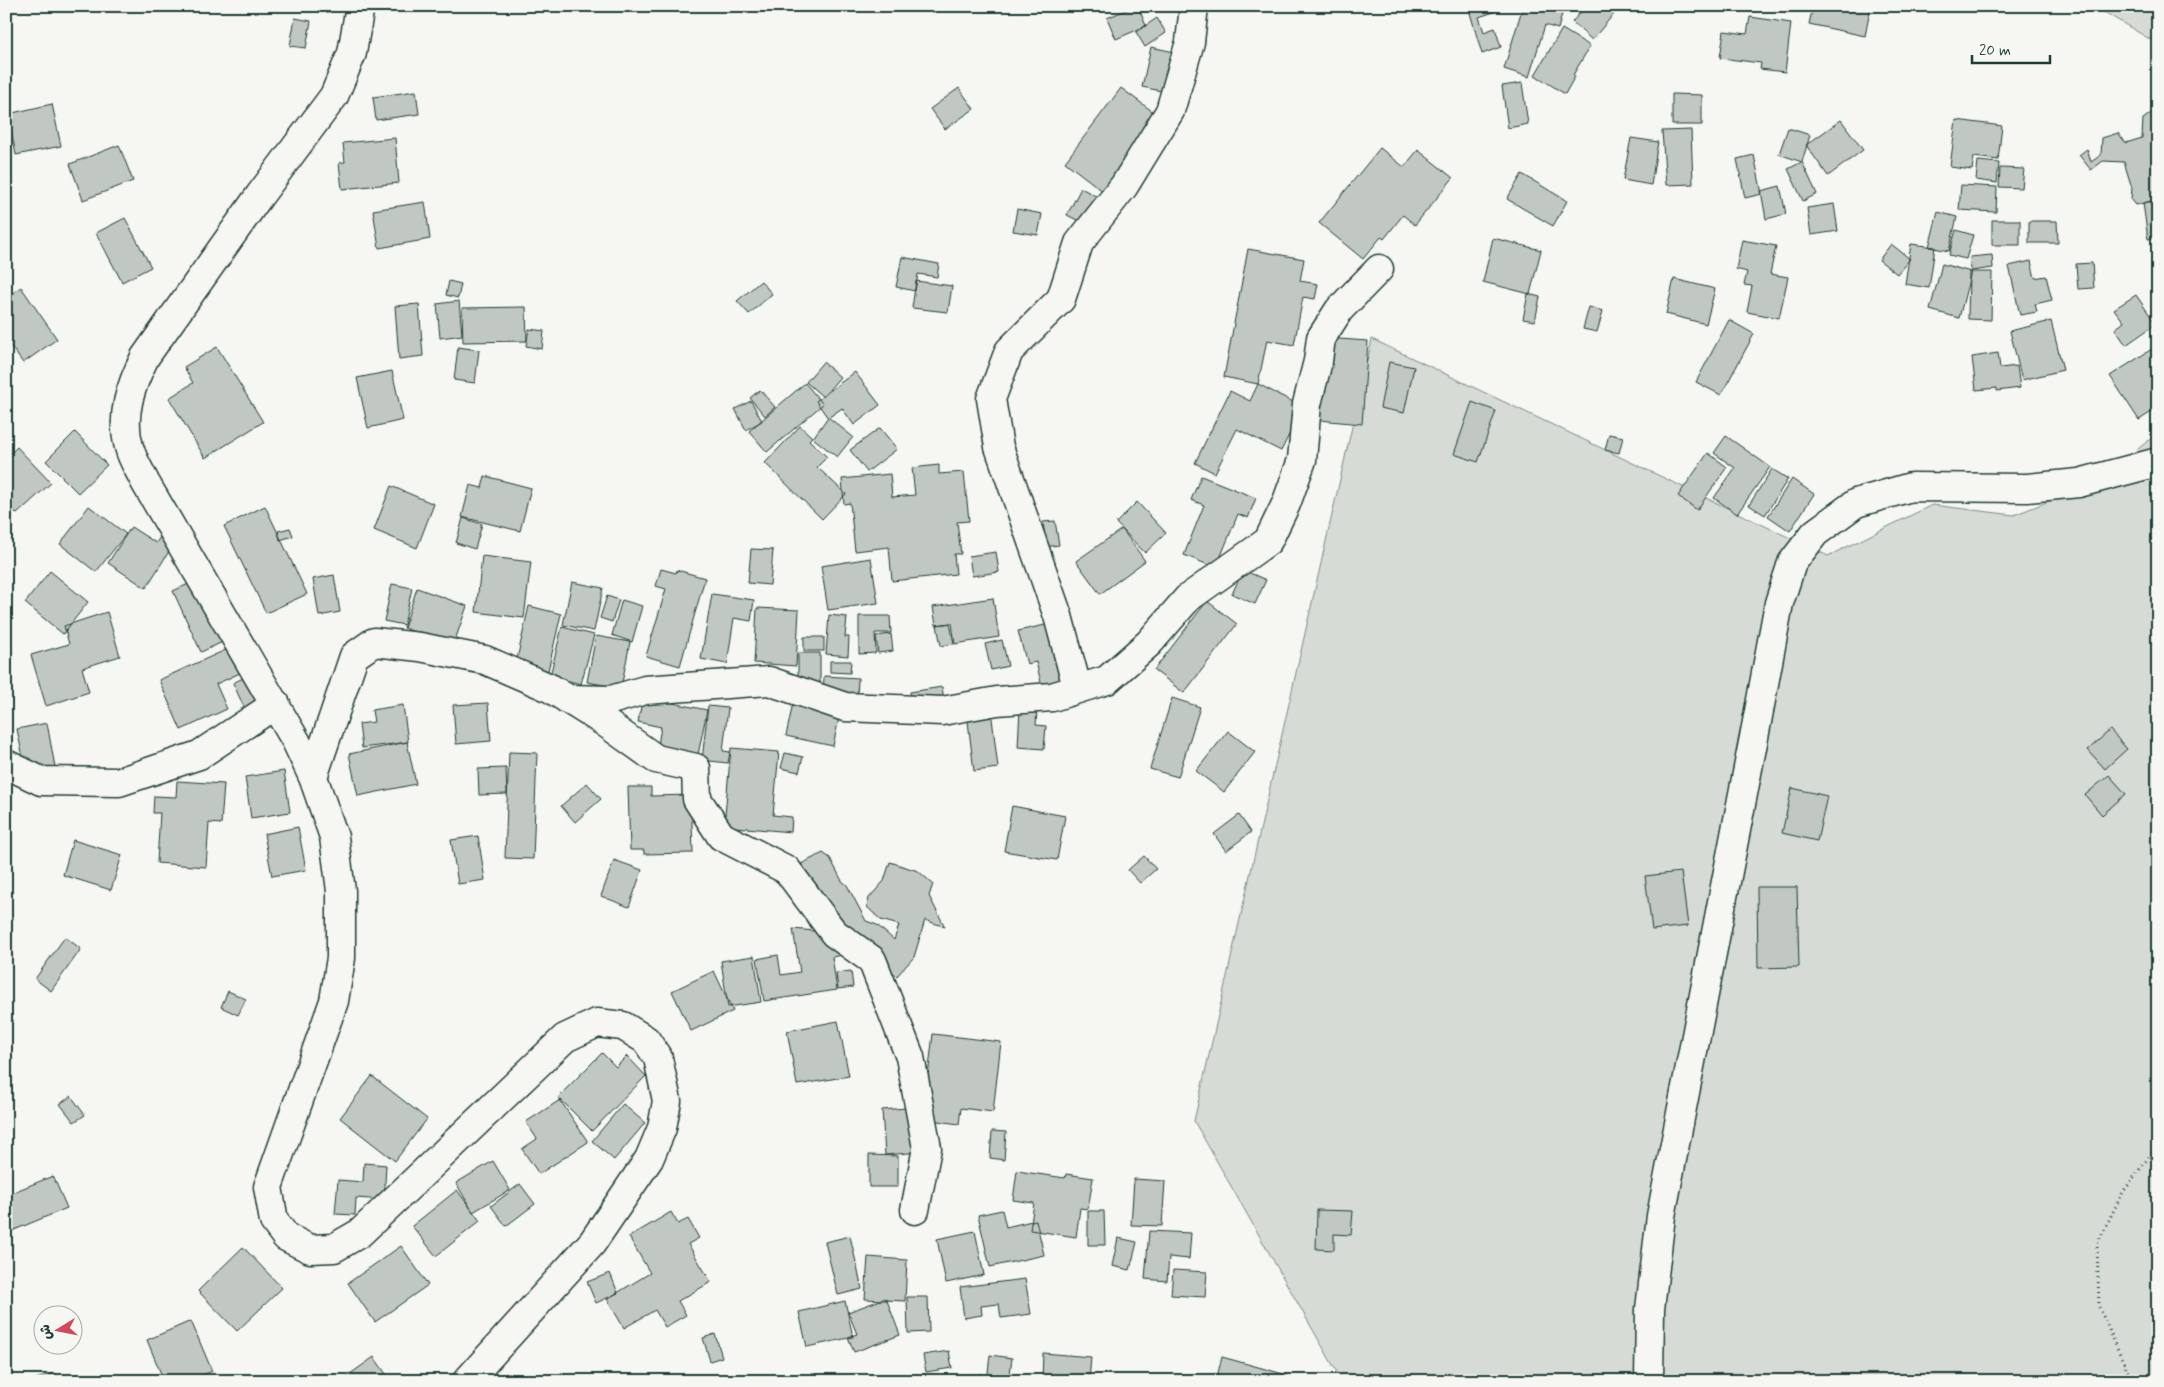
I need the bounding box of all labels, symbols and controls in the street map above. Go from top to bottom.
scale bar [1972,32,2049,64]
text: 20 m [1979,41,2011,61]
north arrow [32,1304,82,1354]
text: ش [36,1323,56,1341]

